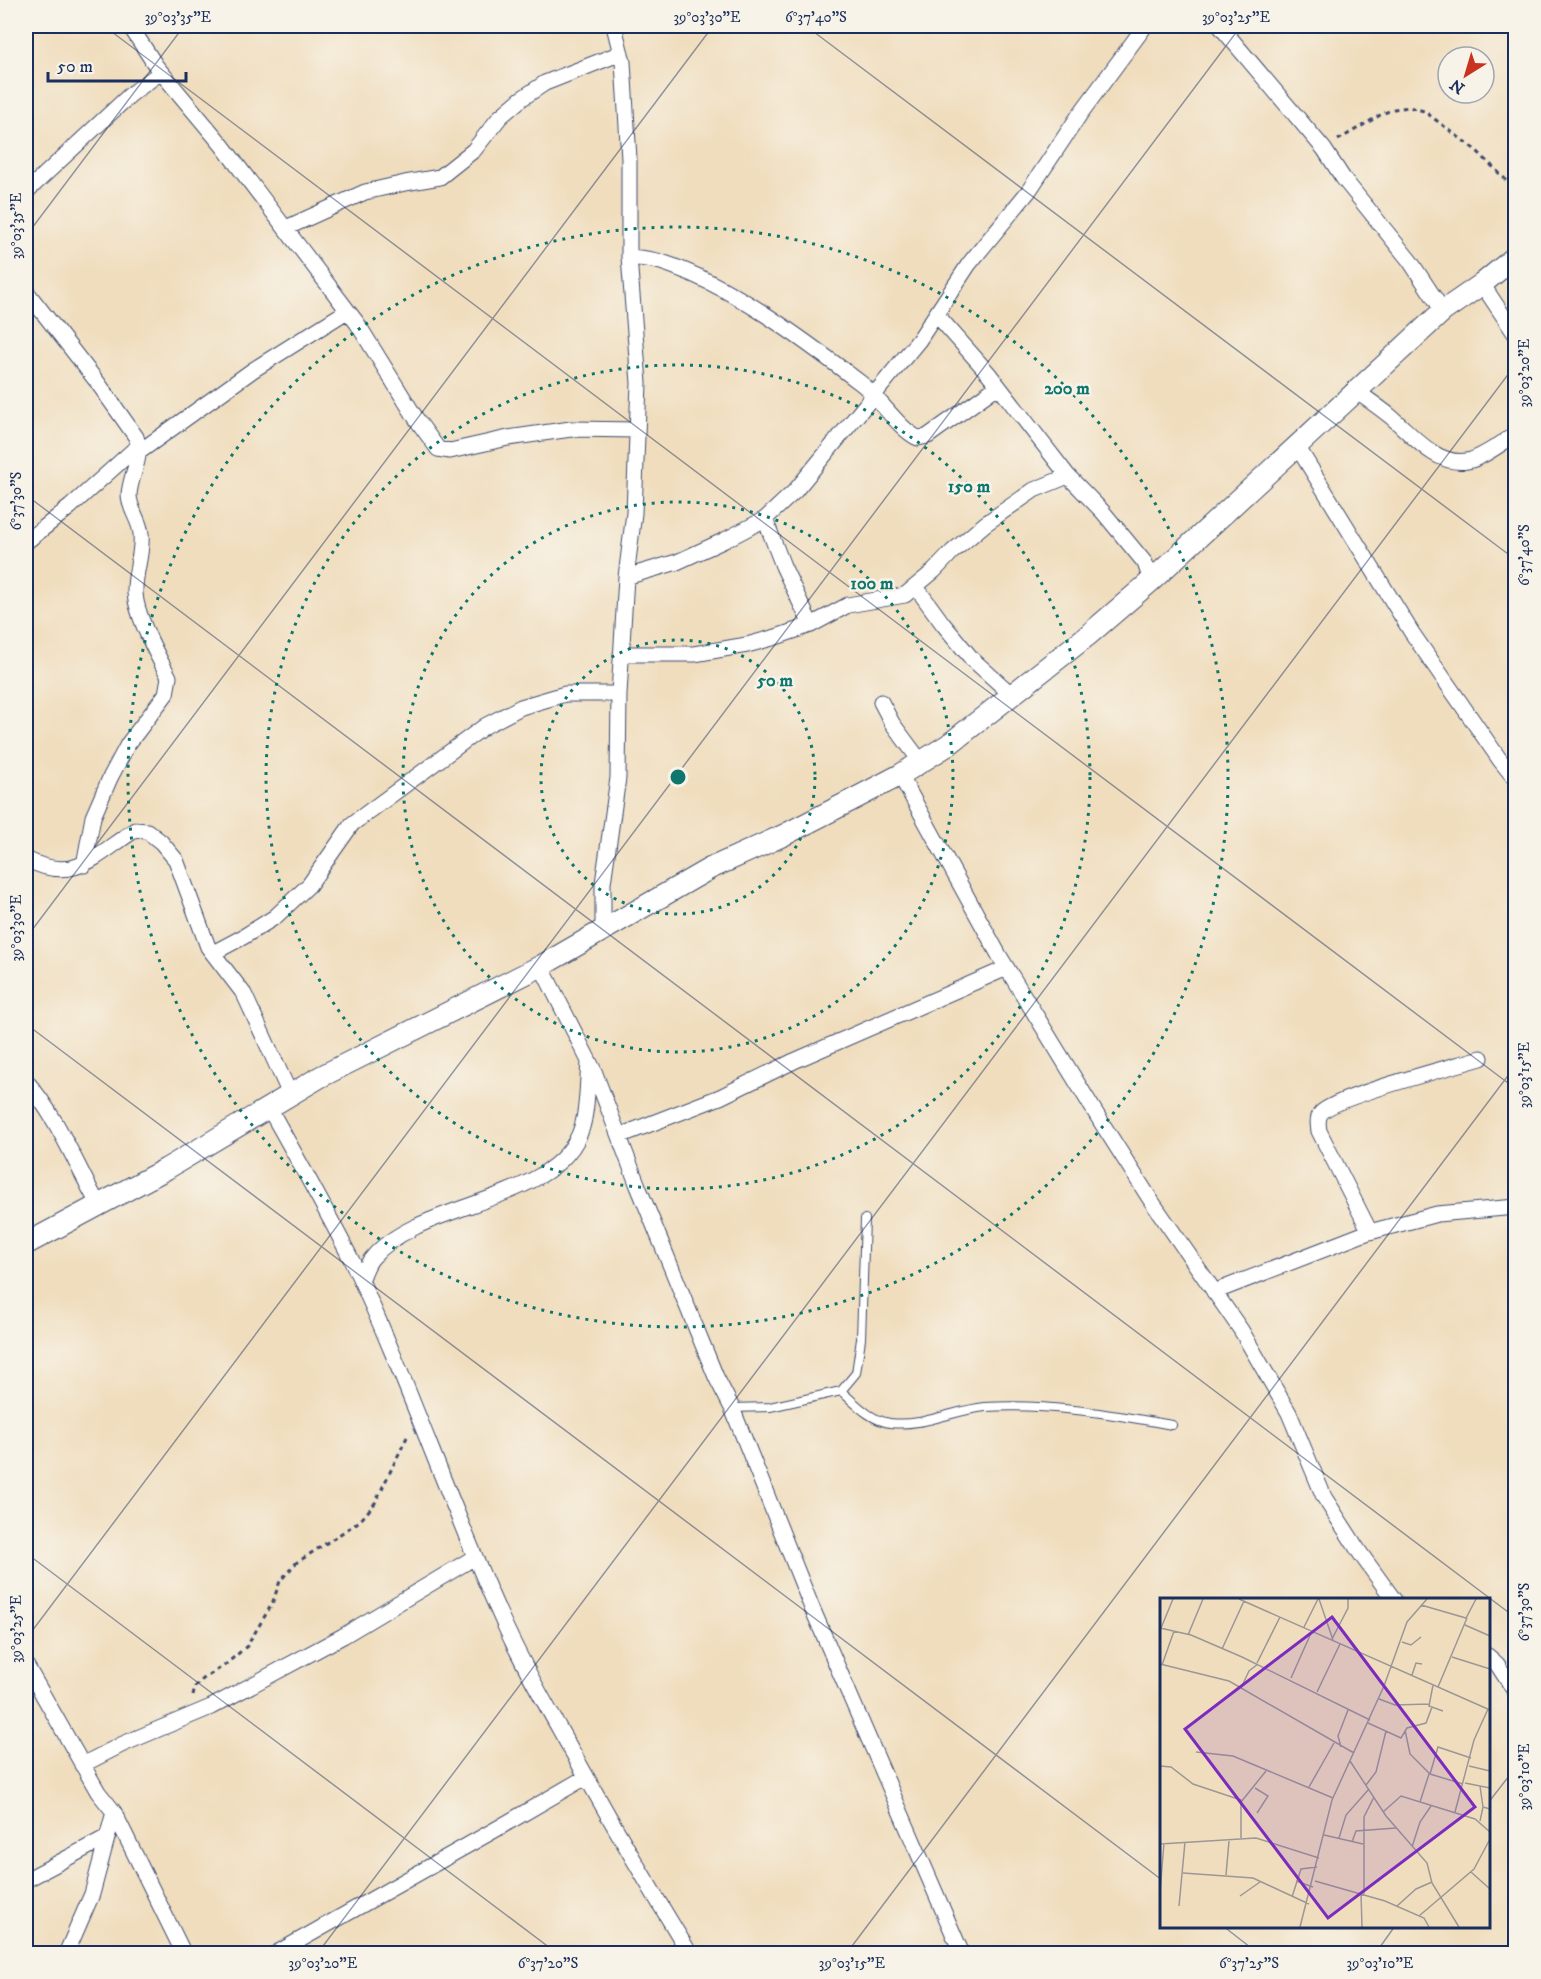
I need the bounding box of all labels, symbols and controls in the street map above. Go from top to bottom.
text: 39°03'35"E [145,8,212,27]
text: 39°03'30"E [673,8,741,27]
text: 6°37'40"S [785,8,847,27]
text: 39°03'25"E [1202,8,1270,27]
scale bar [48,45,186,83]
north arrow [1436,45,1496,105]
text: 50 m [57,56,93,78]
text: N [1446,74,1469,98]
text: 39°03'35"E [7,192,26,259]
text: 39°03'20"E [1515,338,1534,407]
text: 200 m [1044,378,1090,400]
text: 6°37'30"S [7,471,26,530]
text: 150 m [948,476,991,498]
text: 6°37'40"S [1515,524,1534,586]
text: 100 m [850,573,894,595]
text: 50 m [756,670,793,692]
centre of rings [668,767,688,787]
text: 39°03'30"E [7,894,26,962]
text: 39°03'15"E [1515,1041,1534,1108]
text: 6°37'30"S [1515,1582,1534,1641]
text: 39°03'25"E [7,1595,26,1663]
inset map [1160,1598,1490,1928]
text: 39°03'10"E [1515,1743,1534,1810]
text: 39°03'20"E [289,1954,358,1973]
text: 6°37'20"S [518,1954,578,1973]
text: 39°03'15"E [819,1954,886,1973]
text: 6°37'25"S [1219,1954,1279,1973]
text: 39°03'10"E [1347,1954,1414,1973]

